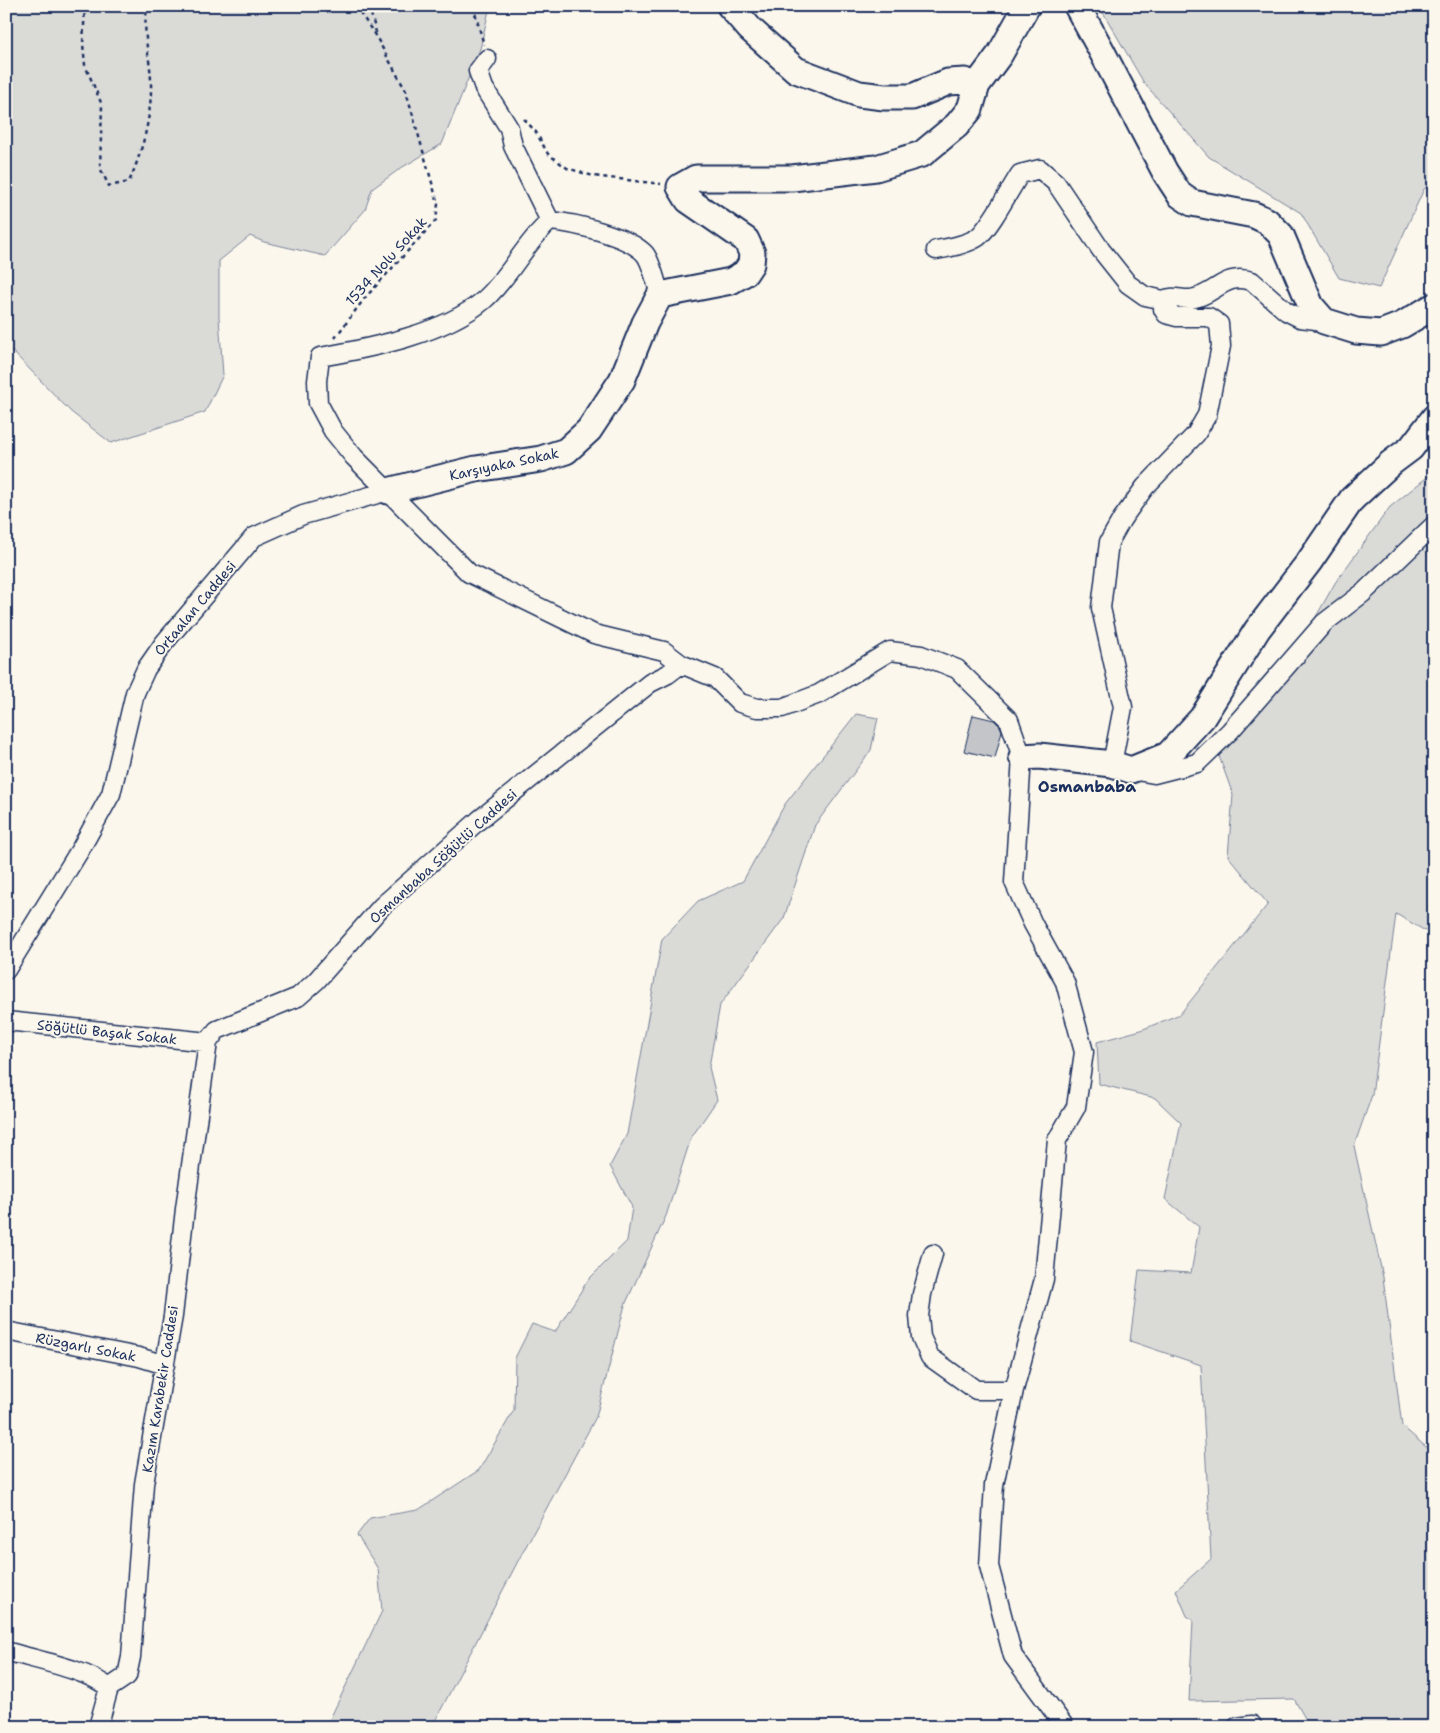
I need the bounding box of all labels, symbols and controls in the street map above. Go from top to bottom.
street label: 1534 Nolu Sokak [341,213,431,309]
street label: Karşıyaka Sokak [447,444,561,484]
street label: Ortaalan Caddesi [150,557,240,659]
district label: Osmanbaba [1038,776,1136,797]
street label: Osmanbaba Söğütlü Caddesi [365,785,521,927]
street label: Söğütlü Başak Sokak [36,1016,178,1048]
street label: Kazım Karabekir Caddesi [138,1304,182,1474]
street label: Rüzgarlı Sokak [34,1328,138,1366]

